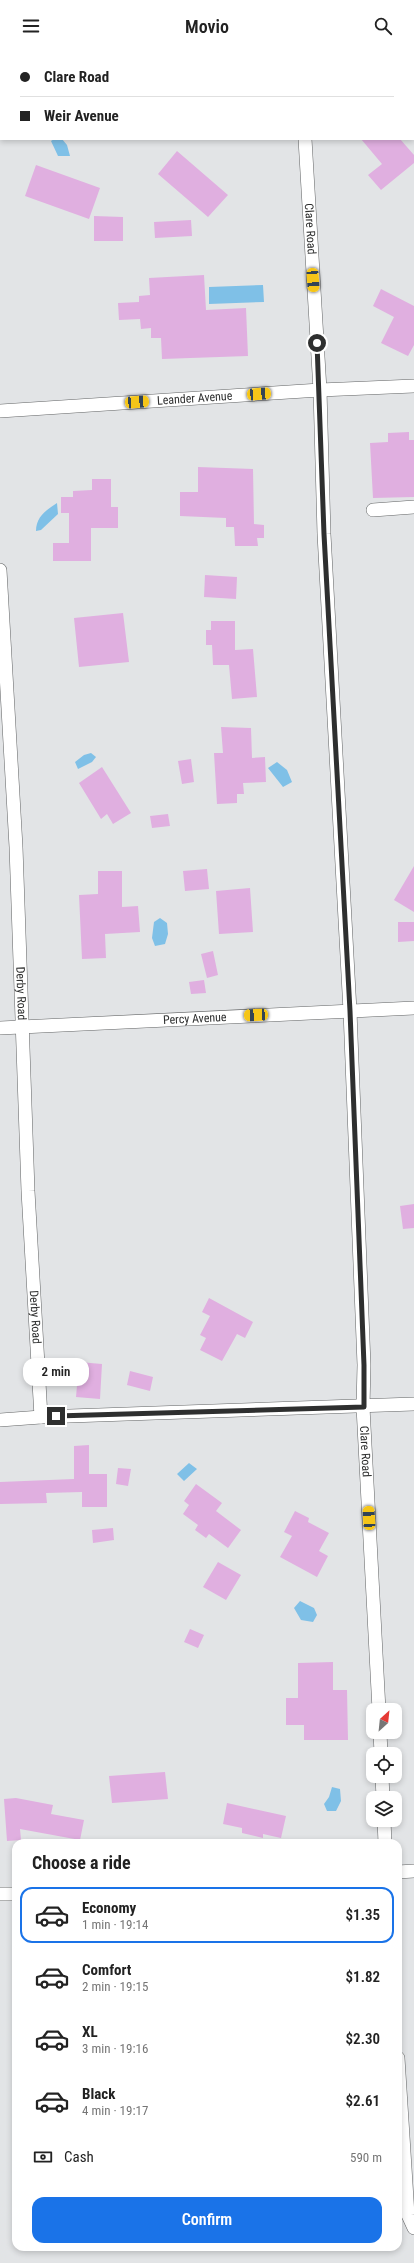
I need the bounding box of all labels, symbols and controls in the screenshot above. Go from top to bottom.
icon: menu [20,15,42,37]
icon: search [372,15,394,37]
text: Movio [185,16,229,37]
text: Clare Road [44,68,109,86]
text: Weir Avenue [44,107,119,125]
street label: Clare Road [302,203,319,255]
car [306,268,320,292]
route start [308,334,326,352]
car [247,387,271,401]
street label: Leander Avenue [156,389,233,408]
car [125,395,149,409]
street label: Derby Road [13,966,29,1021]
car [244,1008,268,1022]
street label: Percy Avenue [163,1010,227,1027]
street label: Derby Road [27,1290,44,1344]
callout: 2 min [23,1358,89,1386]
text: 2 min [42,1364,70,1379]
route end [47,1407,65,1425]
street label: Clare Road [357,1425,374,1478]
car [362,1506,376,1530]
north arrow [366,1703,402,1739]
map controls [366,1703,402,1827]
button: locate [366,1747,402,1783]
button: layers [366,1791,402,1827]
text: Choose a ride [32,1852,131,1873]
icon: car [34,1897,70,1933]
text: Economy [82,1899,136,1917]
text: $1.35 [346,1906,380,1924]
text: 1 min · 19:14 [82,1917,148,1932]
icon: car [34,1959,70,1995]
text: Comfort [82,1961,131,1979]
text: $1.82 [346,1968,380,1986]
text: 2 min · 19:15 [82,1979,148,1994]
icon: car [34,2021,70,2057]
text: XL [82,2023,98,2041]
text: $2.30 [346,2030,380,2048]
text: 3 min · 19:16 [82,2041,148,2056]
icon: car [34,2083,70,2119]
text: Black [82,2085,115,2103]
text: $2.61 [346,2092,380,2110]
text: 4 min · 19:17 [82,2103,148,2118]
icon: cash [32,2146,54,2168]
text: Cash [64,2148,94,2166]
text: 590 m [350,2150,382,2165]
button: Confirm [32,2197,382,2243]

